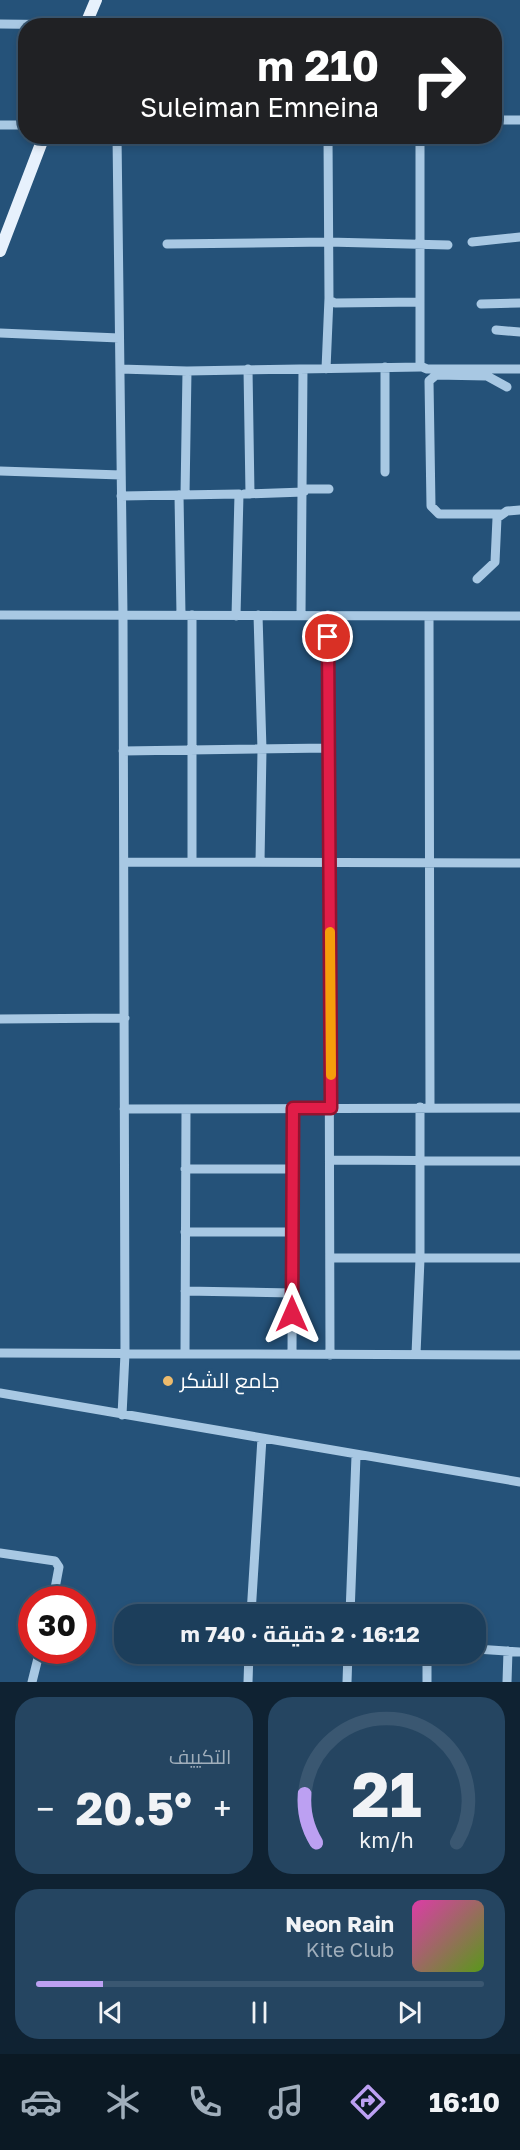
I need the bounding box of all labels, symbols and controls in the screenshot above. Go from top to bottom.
text: 210 m [257,40,379,90]
icon: right [400,42,478,120]
text: Suleiman Emneina [140,91,379,123]
pin [302,611,353,662]
icon: arrive [311,620,344,653]
position arrow [260,1282,324,1346]
place label: جامع الشكر [179,1367,279,1395]
marker: جامع الشكر [161,1374,175,1388]
speed limit sign: 30 [18,1586,96,1664]
text: 16:12 · 2 دقيقة · 740 m [180,1620,420,1647]
text: التكييف [169,1744,232,1768]
text: 21 [351,1756,421,1831]
text: 20.5° [76,1781,192,1835]
text: − [36,1789,54,1828]
text: + [213,1789,231,1828]
text: km/h [359,1827,414,1853]
text: Neon Rain [285,1910,394,1937]
text: Kite Club [306,1937,394,1961]
icon: previous [94,1996,127,2029]
icon: pause [243,1996,276,2029]
icon: next [393,1996,426,2029]
icon: car [20,2081,62,2123]
icon: climate [102,2081,144,2123]
icon: phone [184,2081,226,2123]
icon: music [265,2081,307,2123]
icon: directions [347,2081,389,2123]
text: 16:10 [429,2086,500,2118]

